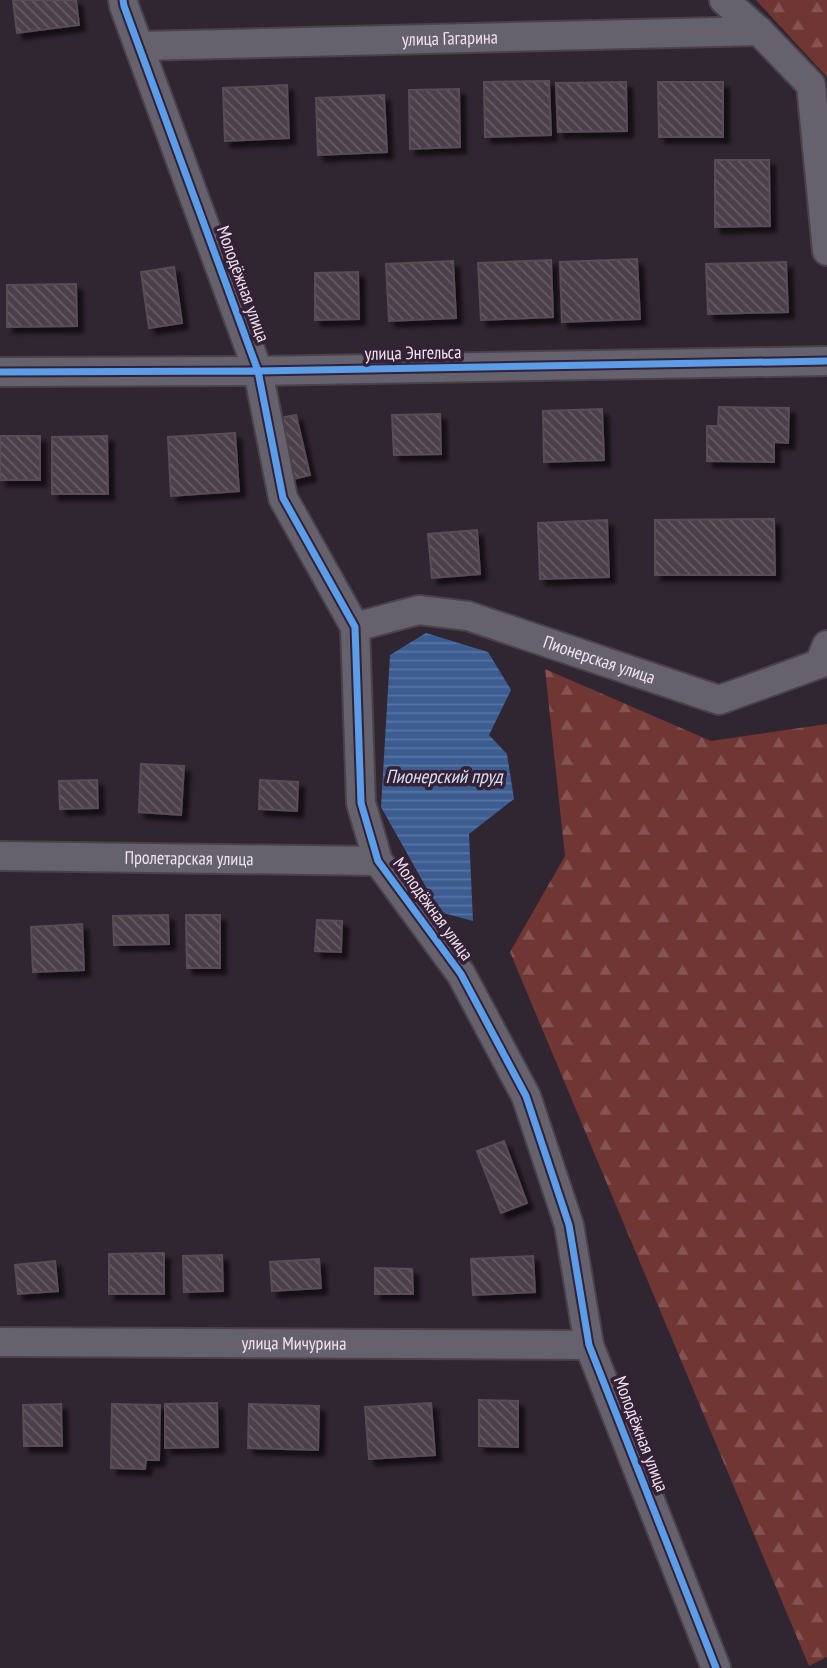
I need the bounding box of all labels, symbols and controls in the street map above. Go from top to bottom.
street label: улица Гагарина [402,25,498,51]
street label: Молодёжная улица [212,223,275,345]
street label: улица Энгельса [364,340,462,365]
street label: Пионерская улица [541,630,658,689]
water label: Пионерский пруд [385,764,504,788]
street label: Пролетарская улица [124,846,254,870]
street label: Молодёжная улица [388,853,479,965]
street label: улица Мичурина [242,1331,346,1355]
street label: Молодёжная улица [609,1373,674,1495]

